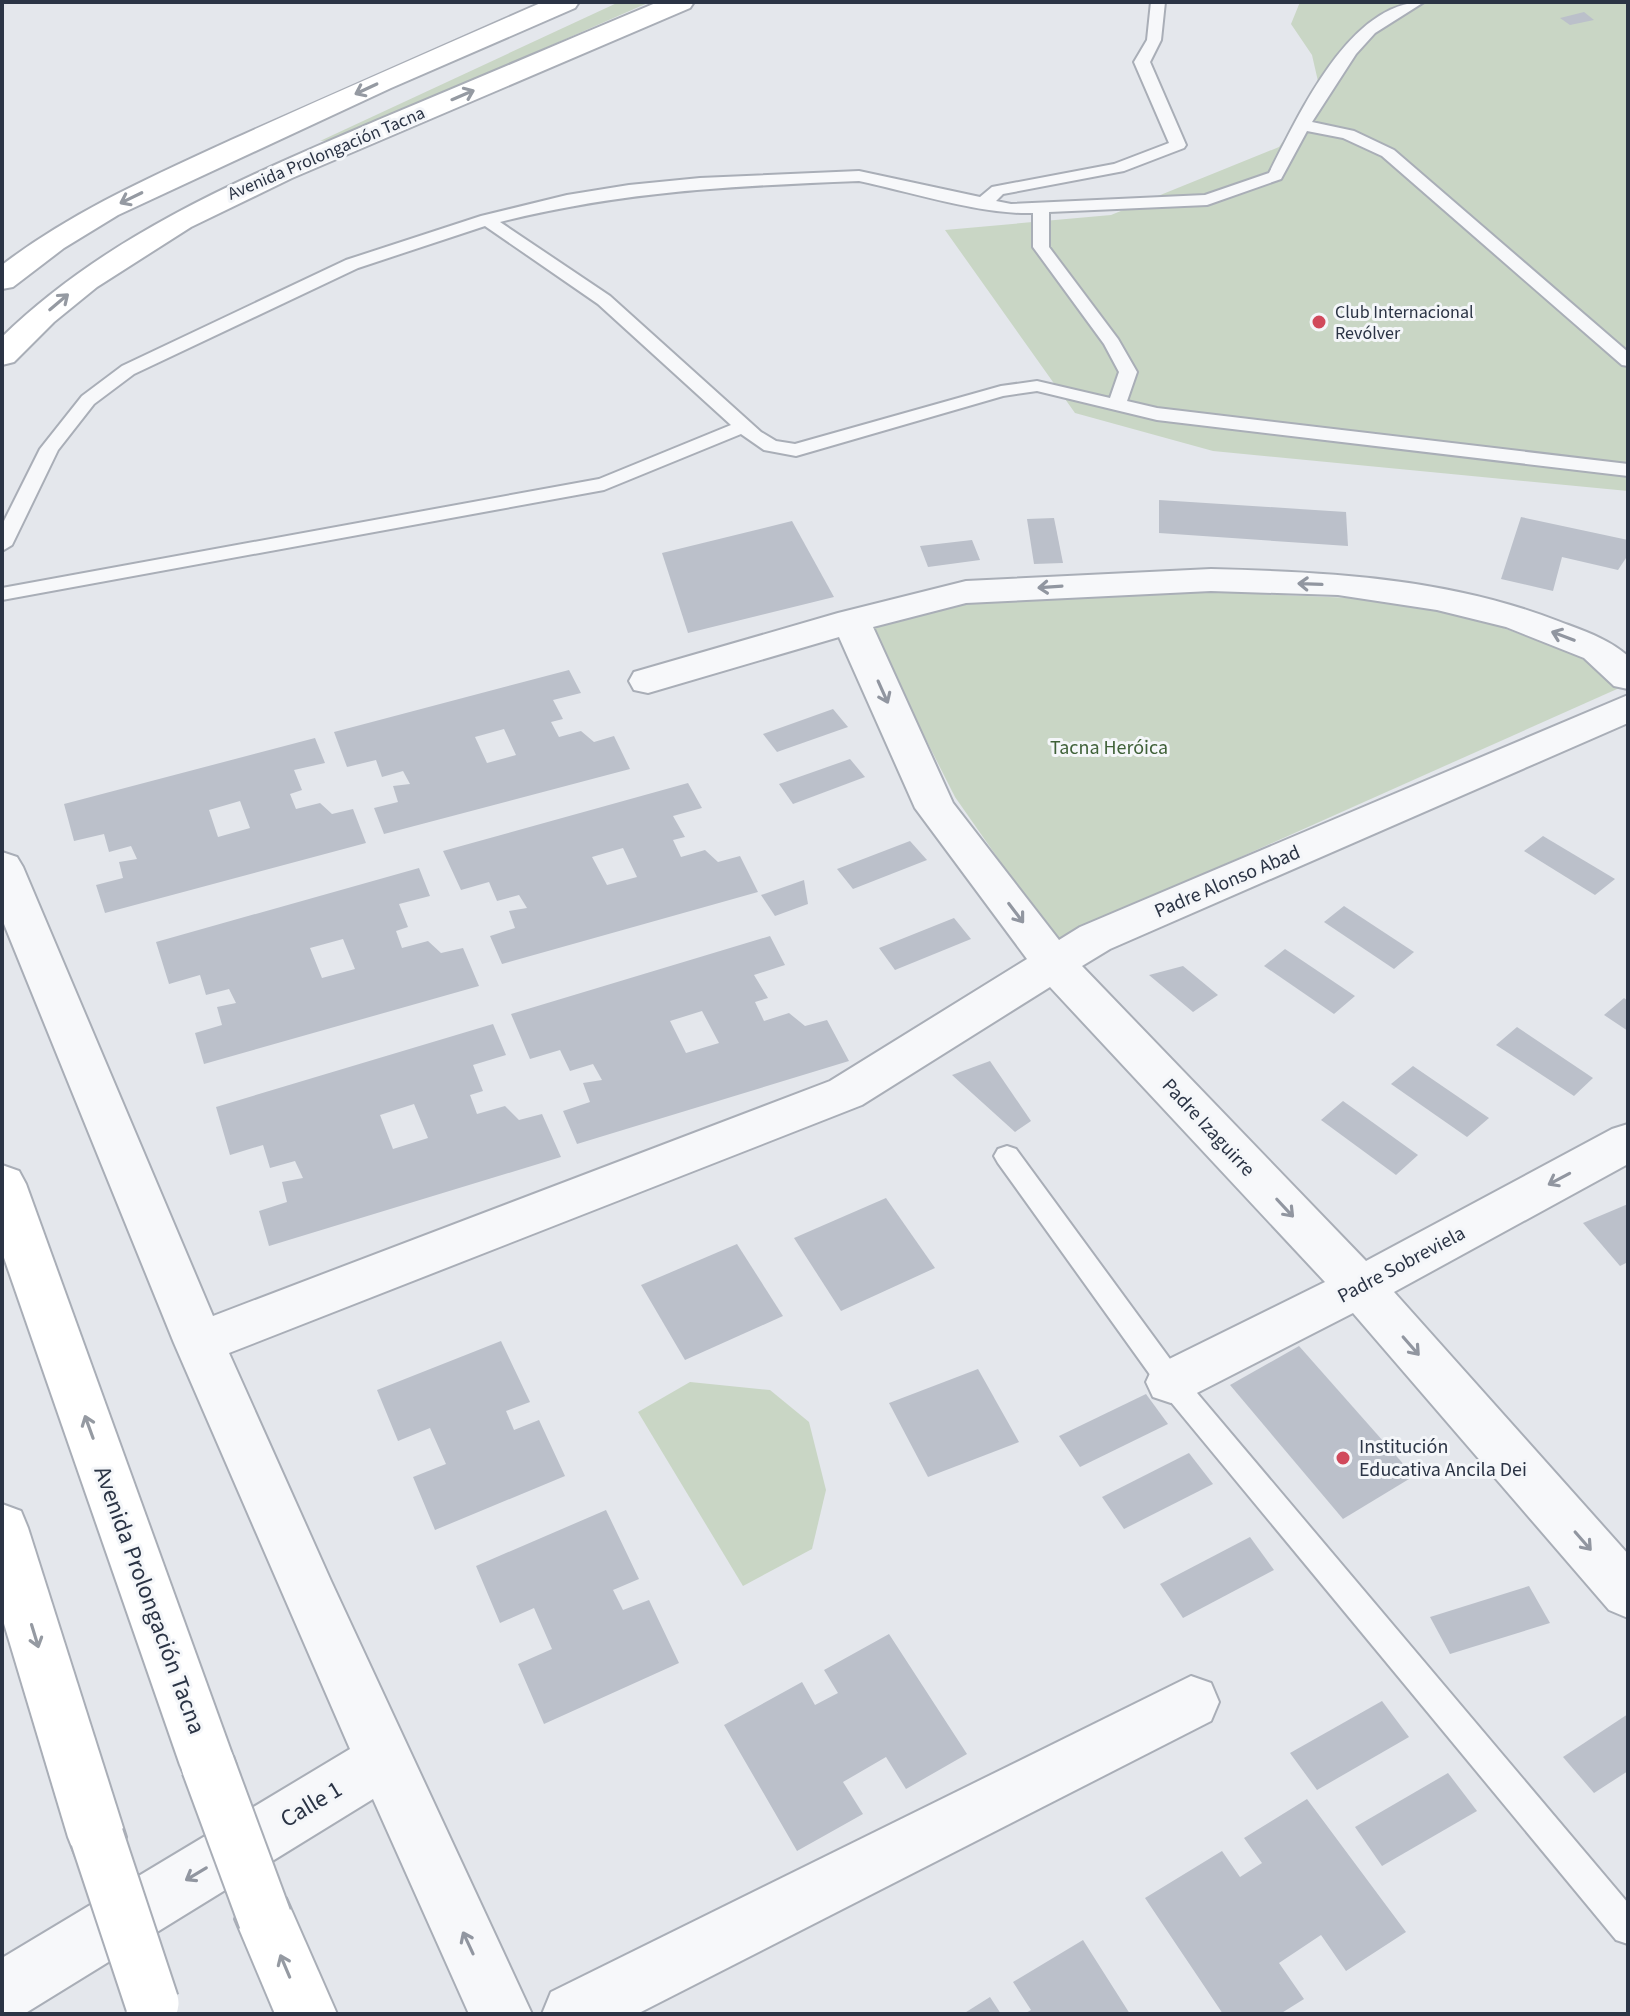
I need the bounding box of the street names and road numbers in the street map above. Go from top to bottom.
street label: Avenida Prolongación Tacna [224,100,429,206]
street label: Padre Alonso Abad [1150,839,1305,925]
street label: Padre Izaguirre [1155,1072,1261,1183]
street label: Padre Sobreviela [1333,1219,1470,1310]
street label: Avenida Prolongación Tacna [85,1461,214,1739]
street label: Calle 1 [274,1772,349,1837]

